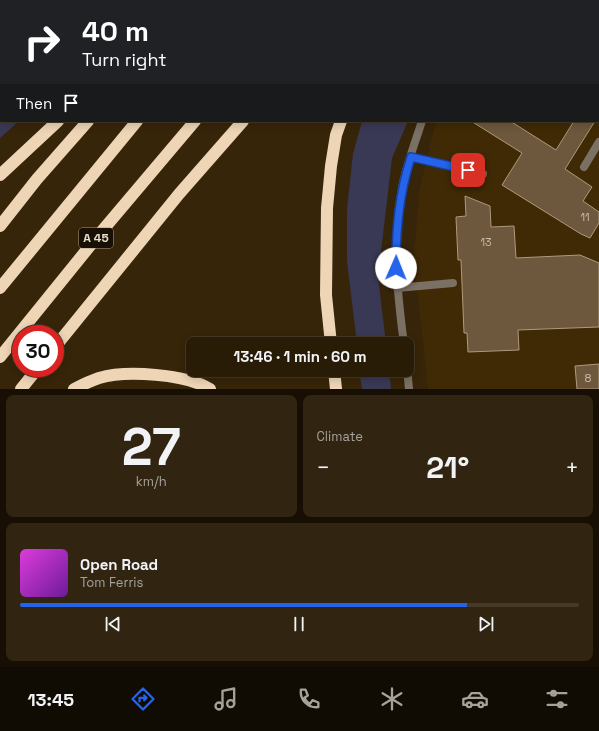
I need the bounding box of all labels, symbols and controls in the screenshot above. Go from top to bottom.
text: 40 m [82,13,149,49]
icon: right [16,16,68,68]
text: Turn right [82,48,166,71]
icon: arrive [60,92,82,114]
text: Then [16,94,52,113]
pin [451,153,485,187]
icon: arrive [457,159,479,181]
house number: 11 [580,210,590,224]
road number: A 45 [79,228,113,248]
house number: 13 [480,235,492,249]
position arrow [375,247,417,289]
speed limit sign: 30 [12,325,64,377]
text: 13:46 · 1 min · 60 m [233,347,367,366]
house number: 8 [585,371,592,385]
text: 27 [122,414,181,480]
text: Climate [317,428,363,445]
text: 21° [426,448,469,487]
text: − [317,453,330,481]
text: + [565,453,579,481]
text: km/h [136,473,167,490]
text: Open Road [80,555,158,574]
text: Tom Ferris [80,574,143,591]
icon: previous [102,613,124,635]
icon: pause [288,613,310,635]
icon: next [475,613,497,635]
icon: directions [129,685,157,713]
icon: music [212,685,240,713]
icon: phone [295,685,323,713]
icon: climate [378,685,406,713]
icon: car [461,685,489,713]
icon: filters [543,685,571,713]
text: 13:45 [27,688,74,711]

